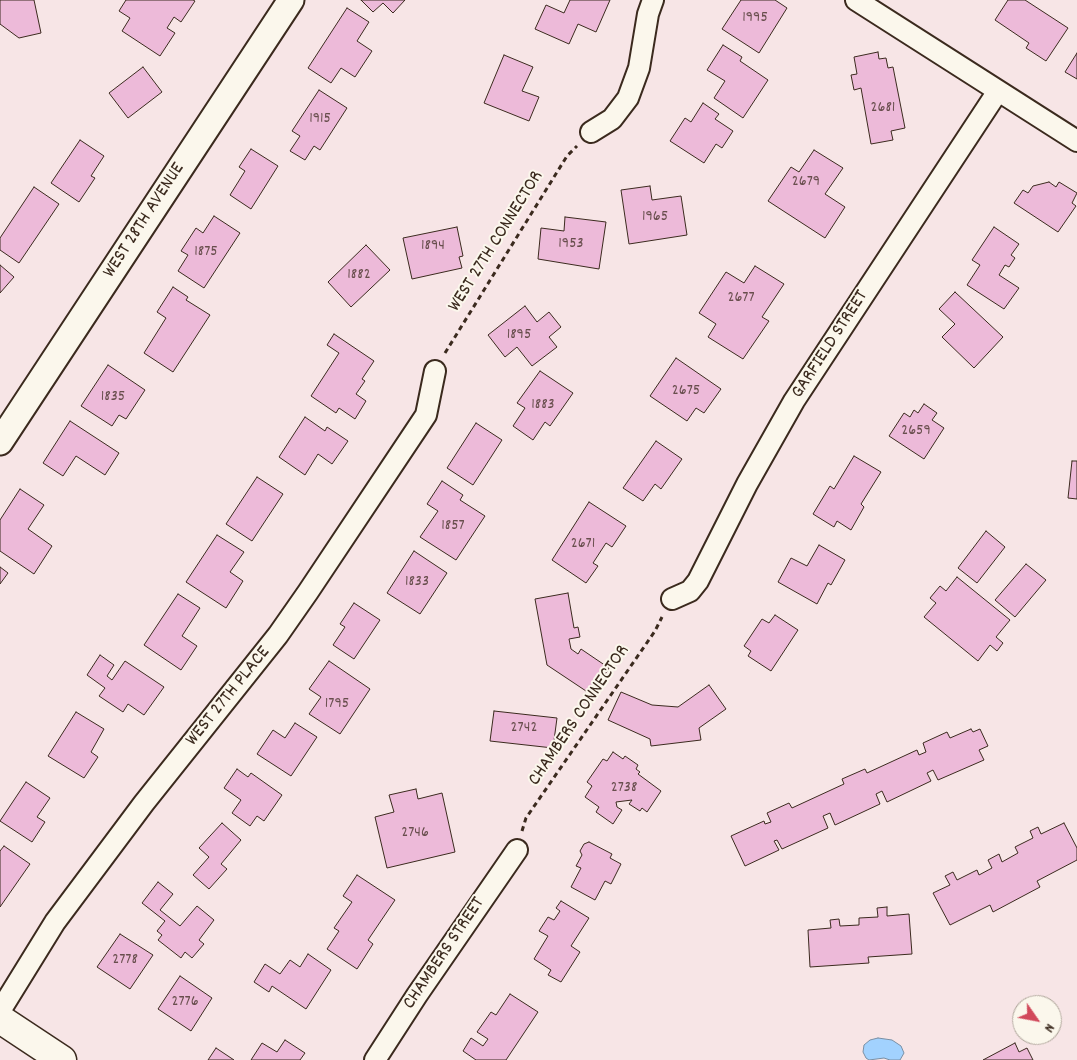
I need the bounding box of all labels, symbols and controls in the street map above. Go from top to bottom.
house number: 1995 [742,9,768,29]
house number: 2681 [871,99,895,119]
house number: 1915 [309,110,331,130]
street label: WEST 28TH AVENUE [99,159,191,283]
street label: WEST 27TH CONNECTOR [444,167,550,317]
house number: 2679 [792,173,820,193]
house number: 1965 [642,208,668,228]
house number: 1953 [558,235,584,255]
house number: 1894 [421,237,445,257]
house number: 1875 [194,243,218,263]
house number: 1882 [347,266,371,286]
street label: GARFIELD STREET [788,287,874,403]
house number: 2677 [727,289,755,309]
house number: 1895 [507,326,531,346]
house number: 2675 [672,382,700,402]
house number: 1835 [101,388,125,408]
house number: 1883 [531,396,555,416]
house number: 2659 [901,422,931,442]
house number: 1857 [441,517,465,537]
house number: 2671 [571,535,595,555]
house number: 1833 [405,573,429,593]
street label: CHAMBERS CONNECTOR [524,641,636,791]
street label: WEST 27TH PLACE [182,642,276,752]
house number: 1795 [325,695,349,715]
house number: 2742 [511,719,537,739]
house number: 2738 [611,779,637,799]
house number: 2746 [401,824,429,844]
street label: CHAMBERS STREET [399,894,491,1014]
house number: 2778 [112,951,138,971]
house number: 2776 [171,993,199,1013]
north arrow [1012,995,1062,1045]
text: N [1038,1019,1059,1036]

